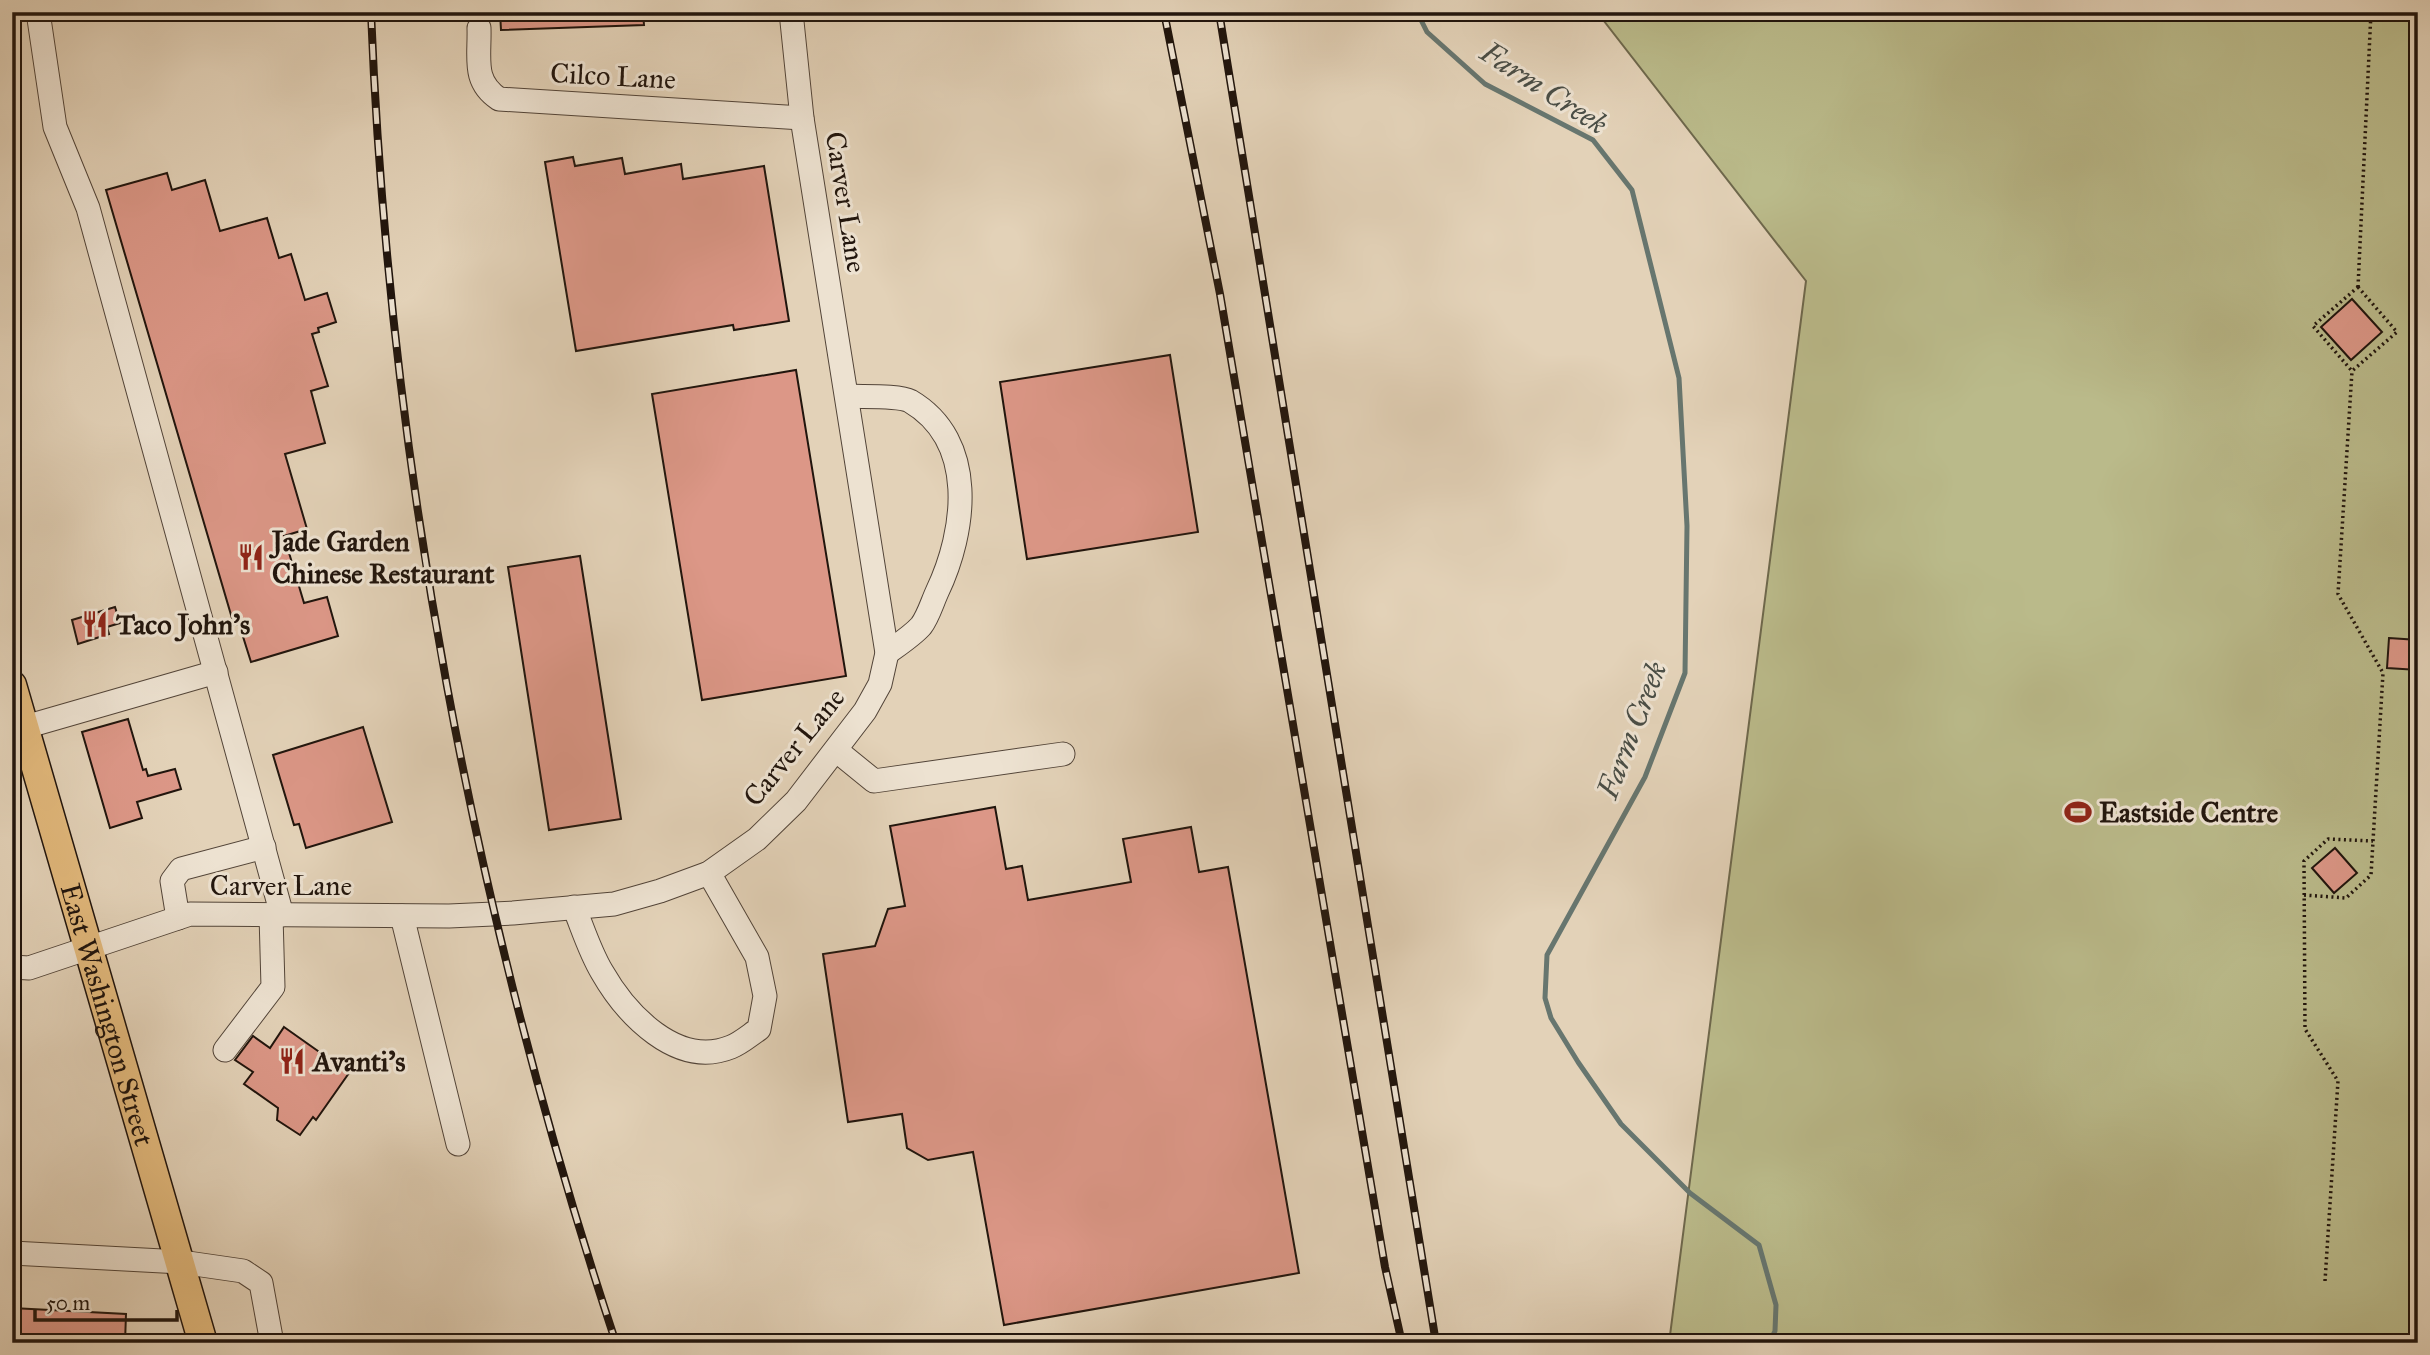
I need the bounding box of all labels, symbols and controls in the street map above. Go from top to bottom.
water label: Farm Creek [1473,33,1614,142]
street label: Cilco Lane [549,55,677,97]
street label: Carver Lane [818,129,874,275]
place label: Jade Garden Chinese Restaurant [268,524,494,591]
restaurant icon: Jade Garden Chinese Restaurant [236,542,266,572]
place label: Taco John's [116,607,250,642]
restaurant icon: Taco John's [80,609,110,639]
water label: Farm Creek [1589,656,1675,805]
street label: Carver Lane [736,681,852,813]
place label: Eastside Centre [2099,795,2279,830]
sports icon: Eastside Centre [2063,797,2093,827]
street label: Carver Lane [210,868,352,903]
street label: East Washington Street [53,879,162,1150]
place label: Avanti's [311,1044,406,1079]
restaurant icon: Avanti's [277,1046,307,1076]
scale bar [35,1278,177,1322]
text: 50 m [46,1290,91,1316]

